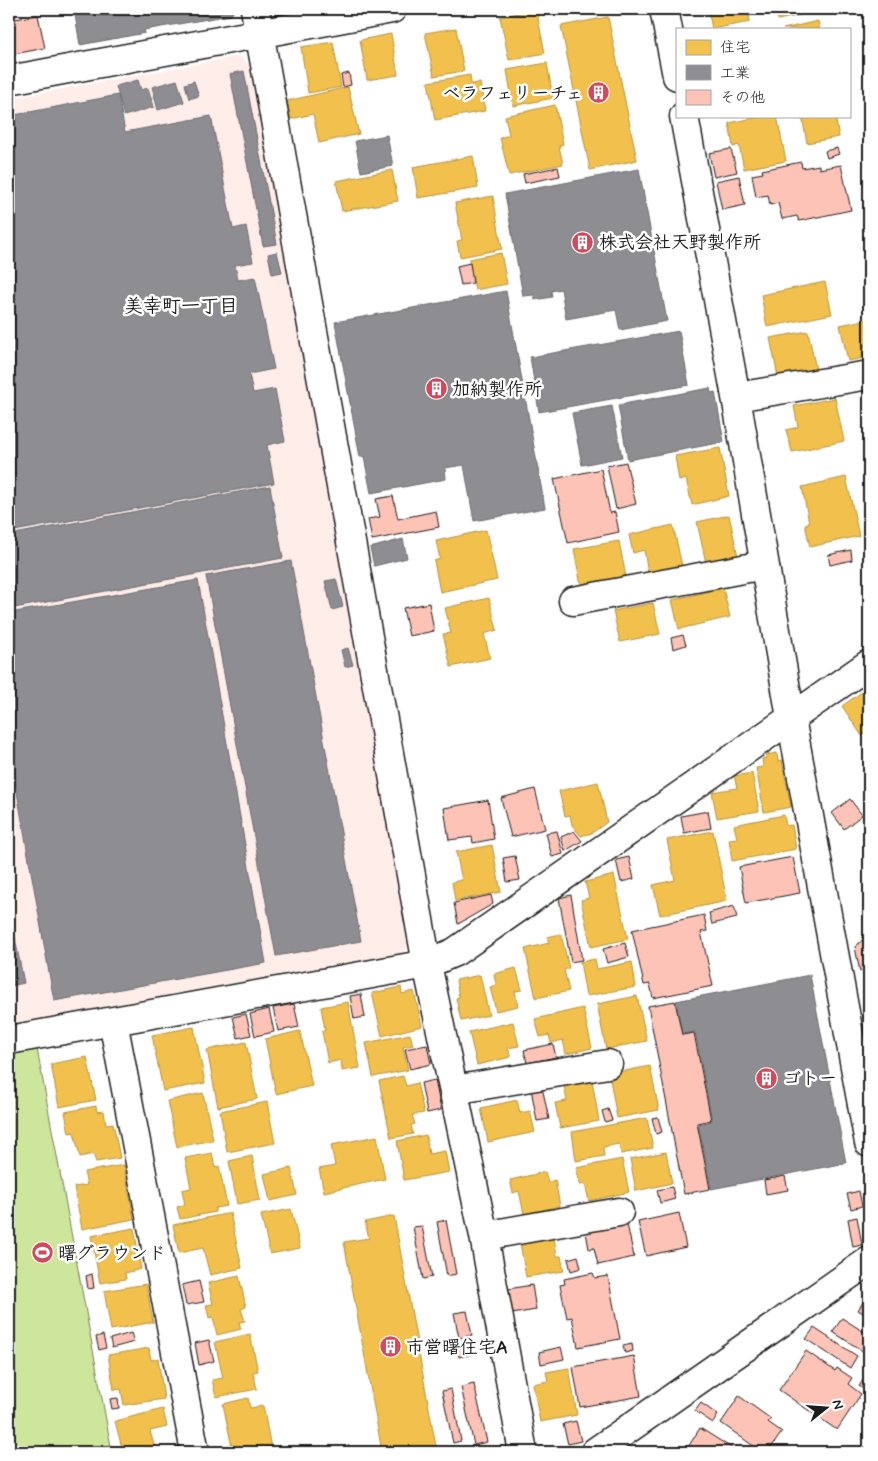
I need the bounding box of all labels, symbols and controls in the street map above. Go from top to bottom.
legend [676,28,850,118]
text: 住宅 [720,38,750,58]
text: 工業 [720,64,750,84]
building icon: ベラフェリーチェ [587,81,611,105]
place label: ベラフェリーチェ [443,82,583,106]
text: その他 [720,88,765,108]
building icon: 株式会社天野製作所 [571,230,595,254]
place label: 株式会社天野製作所 [599,231,761,255]
district label: 美幸町一丁目 [124,294,238,319]
building icon: 加納製作所 [424,377,448,401]
place label: 加納製作所 [452,378,542,402]
building icon: ゴトー [755,1066,779,1090]
place label: ゴトー [783,1067,837,1091]
sports icon: 曙グラウンド [30,1241,54,1265]
place label: 曙グラウンド [58,1242,166,1266]
building icon: 市営曙住宅A [378,1335,402,1359]
place label: 市営曙住宅A [406,1336,508,1360]
north arrow [800,1384,850,1434]
text: N [828,1397,847,1412]

